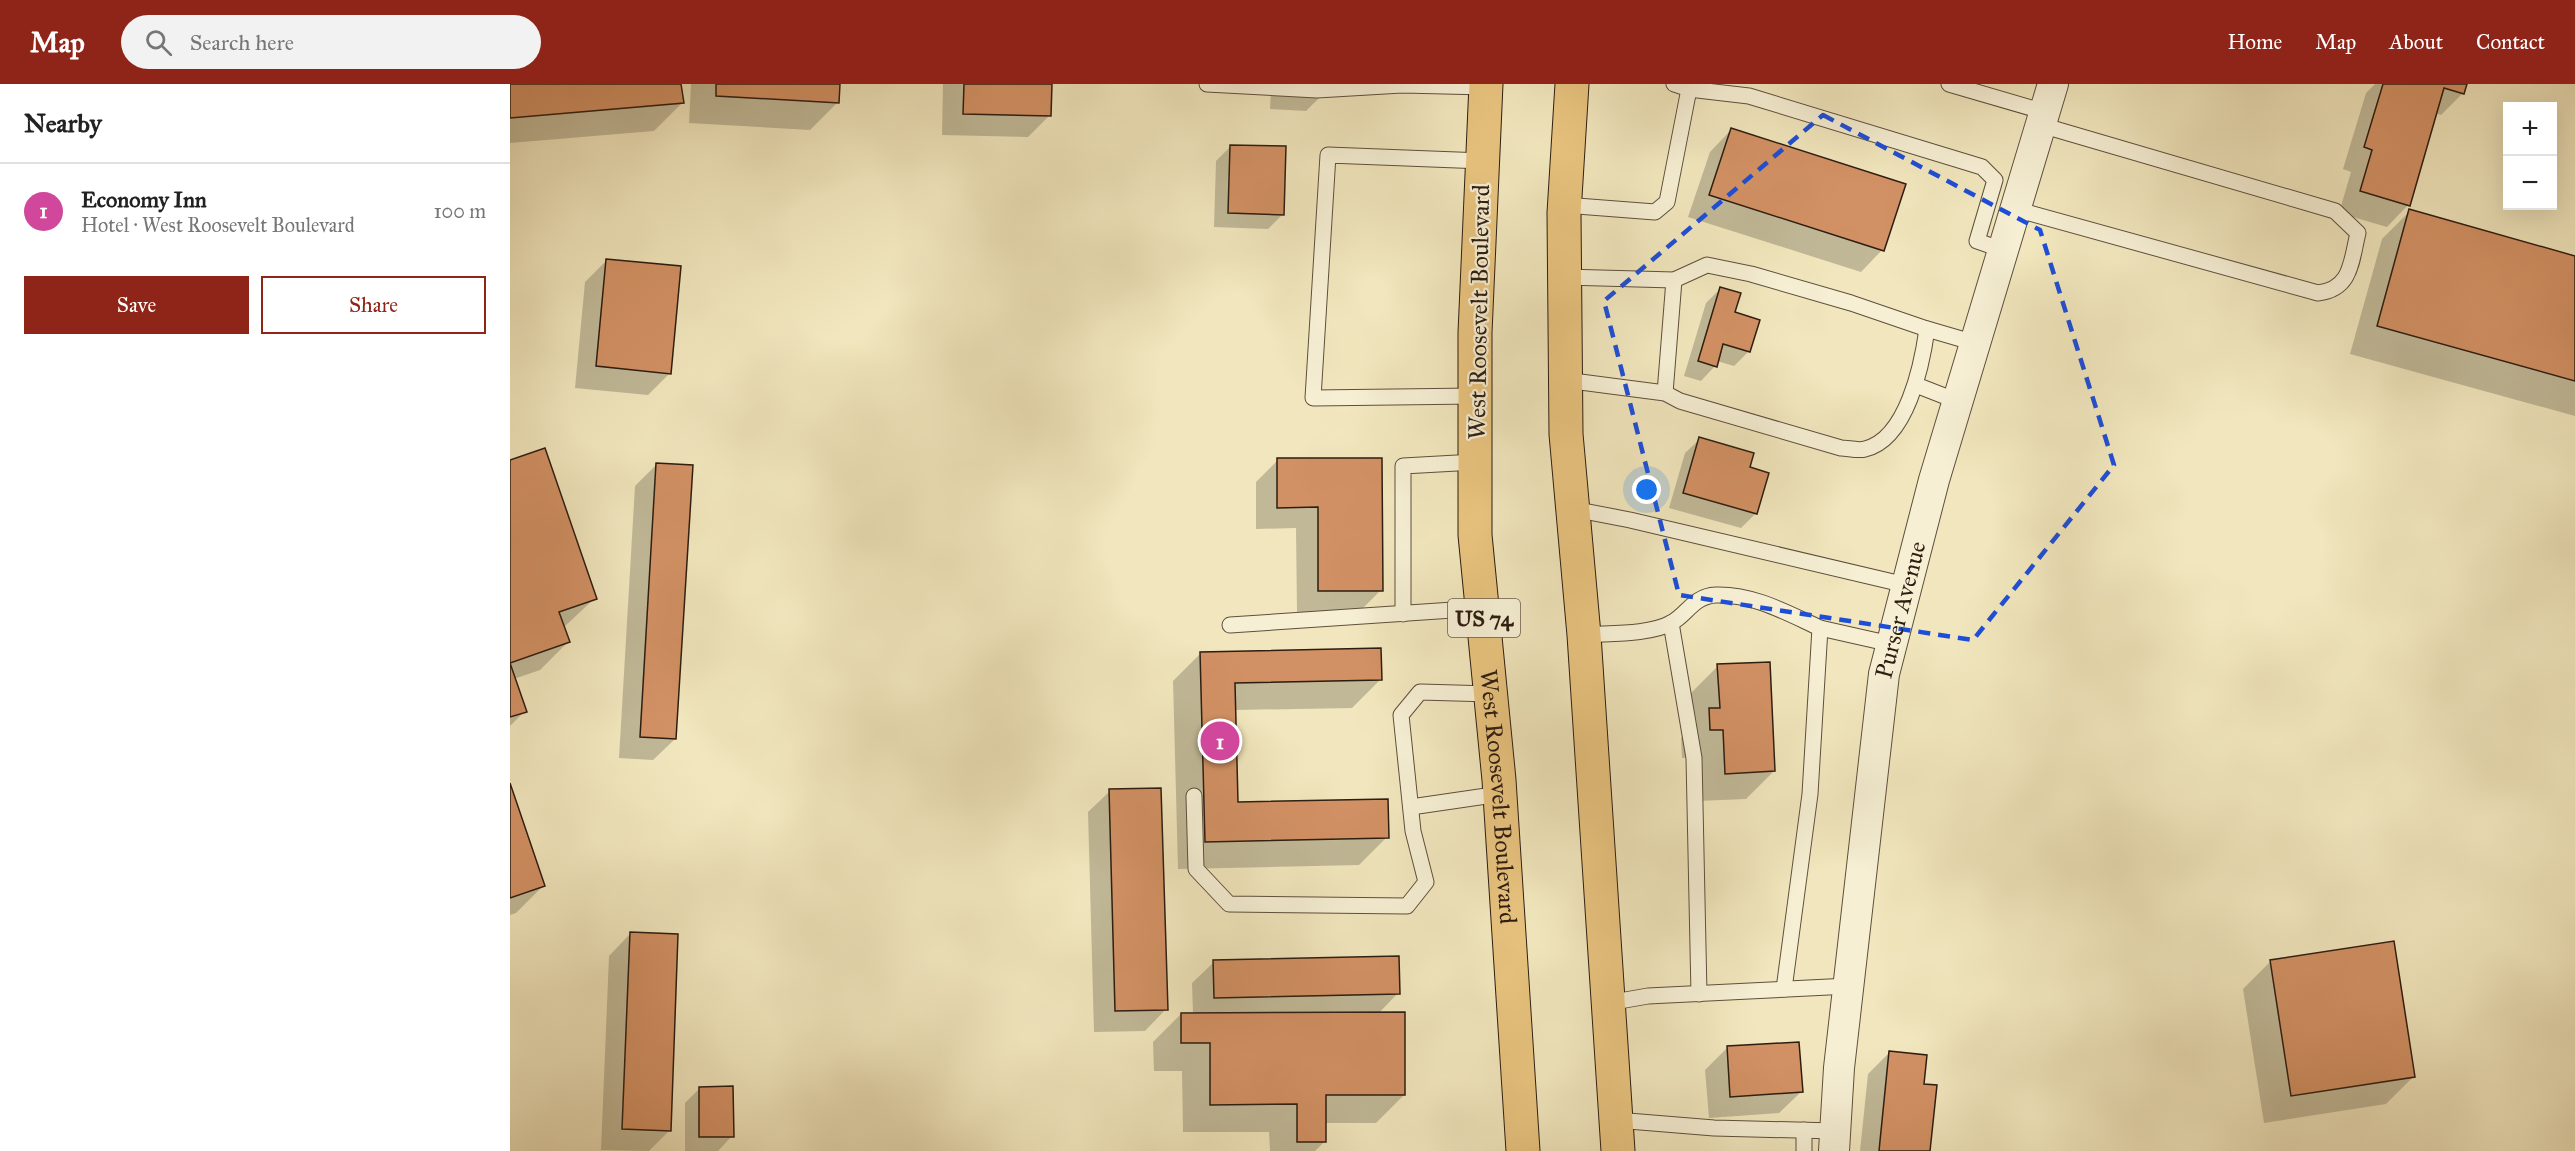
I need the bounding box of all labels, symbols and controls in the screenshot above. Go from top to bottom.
search box [121,15,541,69]
text: Map [30,25,85,60]
icon: search [142,26,175,59]
text: Search here [190,29,294,56]
text: Home [2227,29,2282,55]
text: Map [2315,29,2356,55]
text: About [2389,29,2443,55]
text: Contact [2476,29,2545,55]
map controls [2503,102,2557,210]
button: + [2503,102,2557,156]
text: Nearby [24,107,102,139]
button: − [2503,156,2557,210]
street label: West Roosevelt Boulevard [1462,184,1496,440]
text: Economy Inn [81,186,207,213]
text: 1 [40,199,47,223]
text: 100 m [434,199,486,223]
text: Hotel · West Roosevelt Boulevard [81,213,355,237]
button: Save [24,276,249,334]
button: Share [261,276,486,334]
your location [1632,475,1661,504]
street label: Purser Avenue [1868,538,1933,682]
road number: US 74 [1448,599,1520,637]
street label: West Roosevelt Boulevard [1473,668,1523,925]
pin: 1 [1200,718,1240,764]

